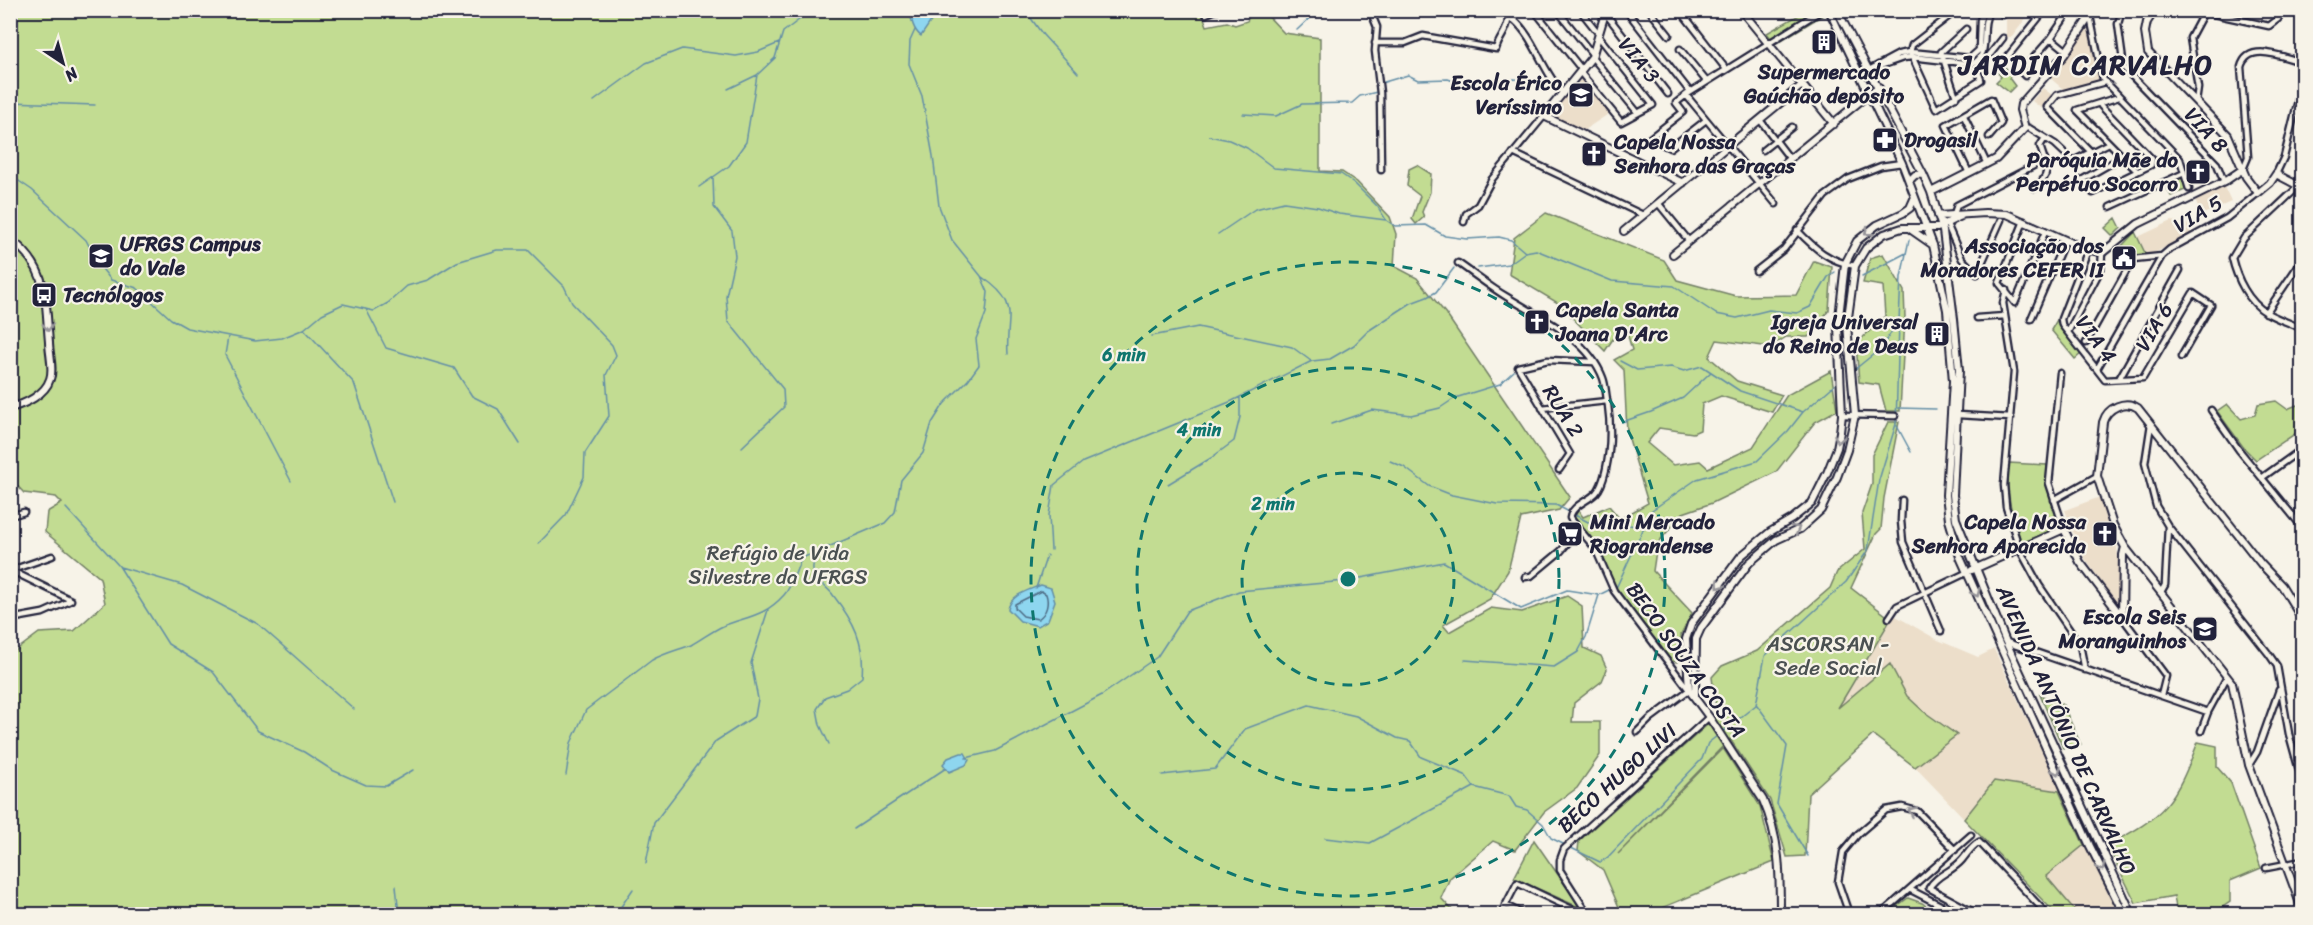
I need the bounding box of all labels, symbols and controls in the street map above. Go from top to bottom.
building icon: Supermercado Gaúchão depósito [1809,27,1839,57]
street label: VIA 3 [1608,28,1670,92]
north arrow [33,33,93,93]
district label: JARDIM CARVALHO [1957,41,2213,89]
place label: Supermercado Gaúchão depósito [1743,53,1905,115]
text: N [58,59,85,90]
place label: Escola Érico Veríssimo [1450,64,1563,126]
school or university icon: Escola Érico Veríssimo [1566,80,1596,110]
street label: VIA 8 [2174,98,2238,162]
place label: Drogasil [1904,121,1978,159]
place label: Capela Nossa Senhora das Graças [1613,123,1797,185]
pharmacy icon: Drogasil [1870,125,1900,155]
church icon: Capela Nossa Senhora das Graças [1579,139,1609,169]
place label: Paróquia Mãe do Perpétuo Socorro [2016,141,2179,203]
church icon: Paróquia Mãe do Perpétuo Socorro [2183,157,2213,187]
street label: VIA 5 [2166,184,2230,244]
place label: UFRGS Campus do Vale [120,225,261,287]
one-way arrow [1864,225,1875,236]
place label: Associação dos Moradores CEFER II [1919,227,2106,289]
school or university icon: UFRGS Campus do Vale [86,241,116,271]
public building icon: Associação dos Moradores CEFER II [2109,243,2139,273]
place label: Tecnólogos [63,276,164,314]
bus stop icon: Tecnólogos [29,280,59,310]
place label: Capela Santa Joana D'Arc [1555,291,1680,353]
street label: VIA 6 [2124,295,2184,359]
place label: Igreja Universal do Reino de Deus [1763,303,1919,365]
street label: VIA 4 [2065,306,2127,372]
church icon: Capela Santa Joana D'Arc [1522,307,1552,337]
building icon: Igreja Universal do Reino de Deus [1922,319,1952,349]
one-way arrow [41,322,54,331]
text: 6 min [1101,339,1146,371]
street label: RUA 2 [1532,377,1594,445]
text: 4 min [1176,414,1222,446]
one-way arrow [1833,434,1846,444]
text: 2 min [1250,488,1295,520]
place label: Mini Mercado Riograndense [1589,503,1715,565]
place label: Capela Nossa Senhora Aparecida [1911,503,2087,565]
supermarket icon: Mini Mercado Riograndense [1555,519,1585,549]
church icon: Capela Nossa Senhora Aparecida [2090,519,2120,549]
one-way arrow [1790,525,1800,537]
park label: Refúgio de Vida Silvestre da UFRGS [689,534,867,596]
centre of rings [1338,569,1358,589]
street label: BECO SOUZA COSTA [1616,574,1756,746]
street label: AVENIDA ANTÔNIO DE CARVALHO [1984,578,2147,881]
one-way arrow [1716,579,1727,590]
one-way arrow [1968,587,1980,598]
place label: Escola Seis Moranguinhos [2057,598,2187,660]
school or university icon: Escola Seis Moranguinhos [2190,614,2220,644]
park label: ASCORSAN - Sede Social [1766,625,1890,687]
street label: BECO HUGO LIVI [1548,713,1686,843]
one-way arrow [2050,764,2062,775]
one-way arrow [1908,807,1919,819]
one-way arrow [2093,861,2105,872]

